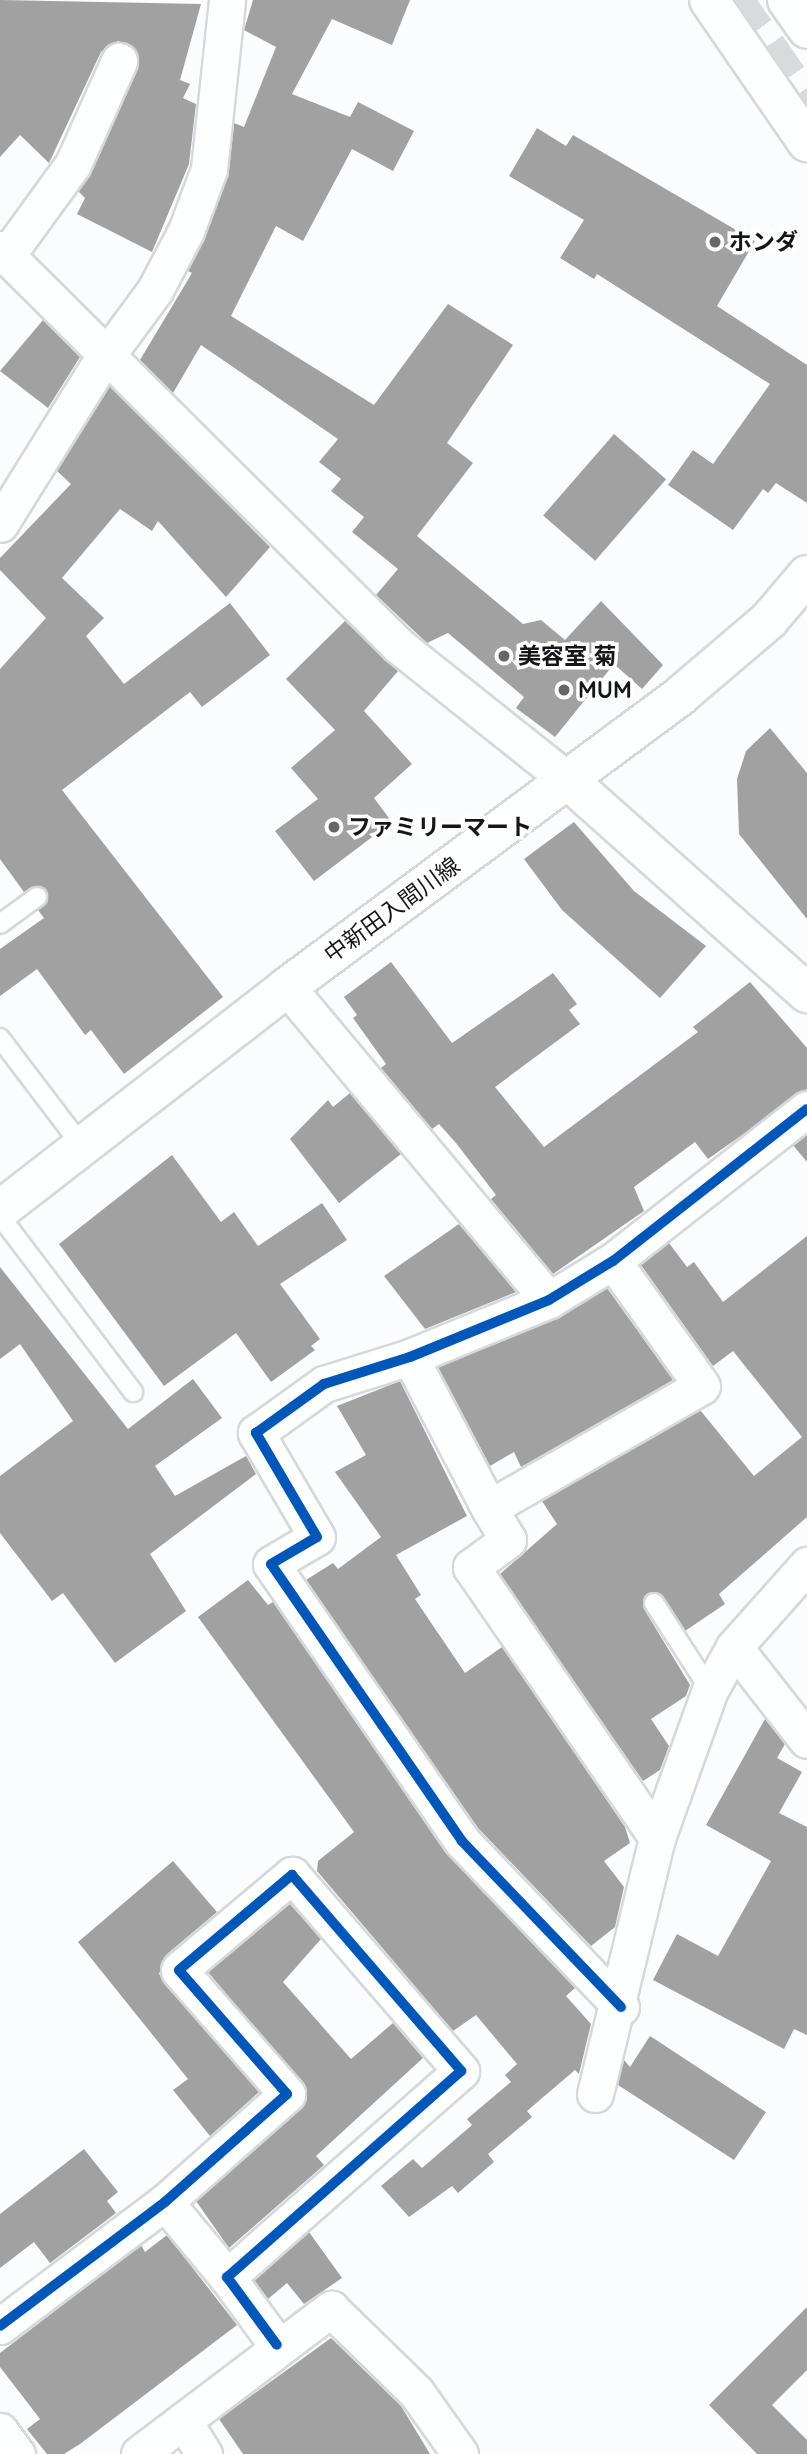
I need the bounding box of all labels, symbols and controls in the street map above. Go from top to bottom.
place label: ホンダ [729,228,798,256]
marker: ホンダ [707,234,723,250]
place label: 美容室 菊 [518,642,616,670]
marker: 美容室 菊 [496,648,512,664]
place label: MUM [578,676,632,704]
marker: MUM [556,682,572,698]
place label: ファミリーマート [348,813,532,841]
marker: ファミリーマート [326,819,342,835]
street label: 中新田入間川線 [319,852,465,968]

